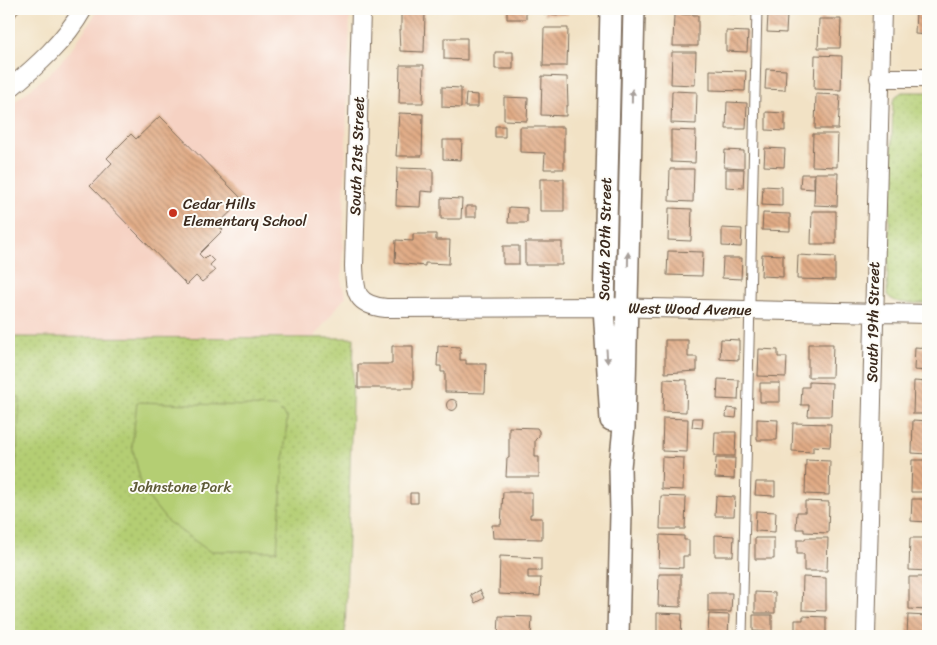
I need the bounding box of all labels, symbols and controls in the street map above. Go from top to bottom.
one-way arrow [628,88,636,104]
street label: South 21st Street [342,96,372,216]
street label: South 20th Street [591,177,619,301]
place label: Cedar Hills Elementary School [183,191,308,234]
marker: Cedar Hills Elementary School [167,207,179,219]
one-way arrow [624,251,632,267]
street label: South 19th Street [859,261,887,383]
street label: West Wood Avenue [628,295,752,323]
one-way arrow [603,348,611,364]
park label: Johnstone Park [130,474,232,500]

